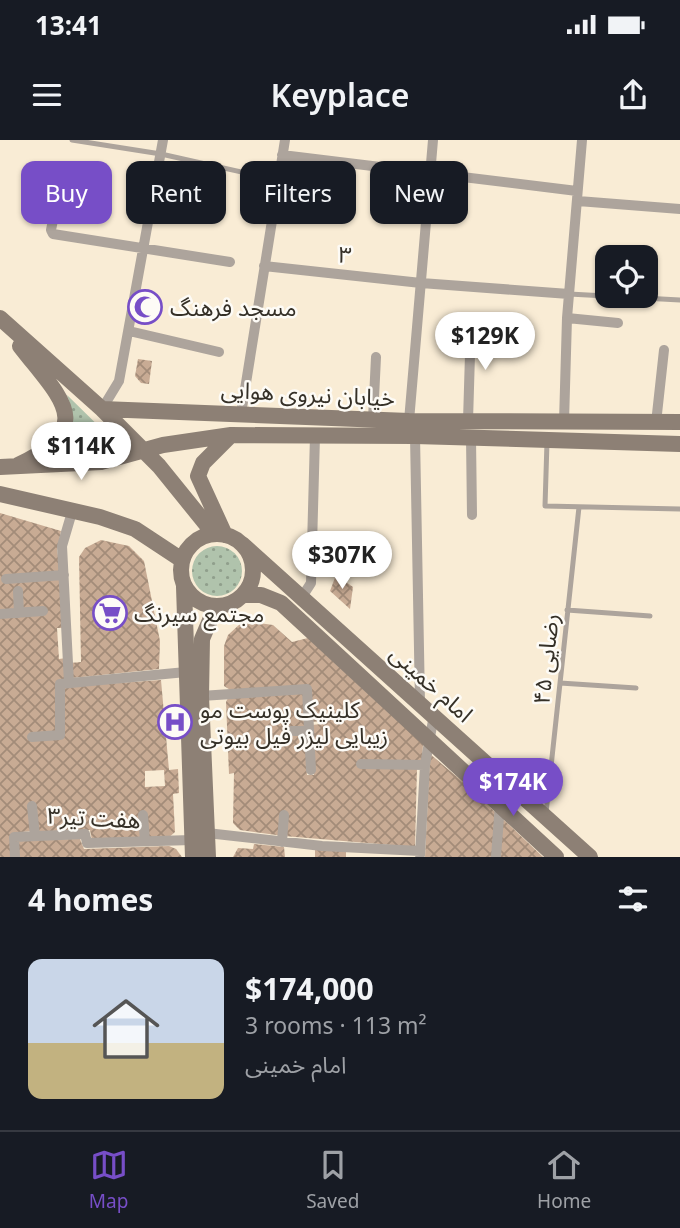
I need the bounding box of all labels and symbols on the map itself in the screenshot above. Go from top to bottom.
street label: ۳ [337,237,353,271]
mosque icon: مسجد فرهنگ [126,288,164,326]
place label: مسجد فرهنگ [170,291,296,323]
pin: $129K [436,313,534,372]
street label: خیابان نیروی هوایی [220,372,396,414]
pin: $114K [32,422,130,482]
pin: $307K [293,532,391,591]
supermarket icon: مجتمع سیرنگ [91,594,129,632]
place label: مجتمع سیرنگ [134,597,264,631]
street label: رضایی ۴۵ [524,612,566,706]
street label: امام خمینی [382,637,480,731]
place label: کلینیک پوست مو زیبایی لیزر فیل بیوتی [200,693,388,751]
hospital icon: کلینیک پوست مو زیبایی لیزر فیل بیوتی [156,703,194,741]
pin: $174K [464,758,562,818]
street label: هفت تیر۳ [47,799,141,835]

